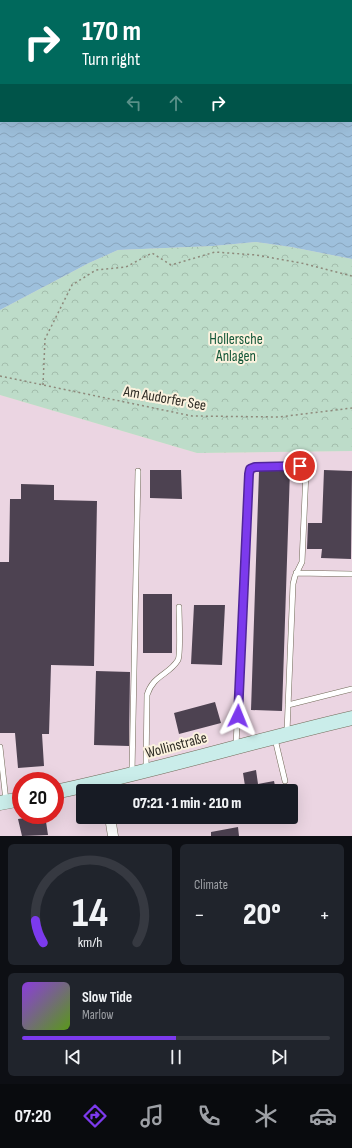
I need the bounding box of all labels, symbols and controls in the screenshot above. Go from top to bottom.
text: 170 m [82,15,141,48]
icon: right [16,16,68,68]
text: Turn right [82,49,140,70]
icon: left [123,92,145,114]
icon: ahead [165,92,187,114]
icon: right [207,92,229,114]
park label: Hollersche Anlagen [209,330,263,366]
street label: Am Audorfer See [121,382,208,415]
pin [283,449,317,483]
icon: arrive [289,455,311,477]
position arrow [217,695,259,737]
street label: Wollinstraße [143,728,209,763]
speed limit sign: 20 [12,772,64,824]
text: 07:21 · 1 min · 210 m [133,794,241,813]
text: Climate [194,877,228,893]
text: 14 [72,888,108,937]
text: 20° [243,897,281,933]
text: − [194,902,205,929]
text: + [319,902,330,929]
text: km/h [78,933,102,950]
text: Slow Tide [82,988,132,1007]
text: Marlow [82,1007,114,1023]
icon: previous [62,1046,84,1068]
icon: pause [165,1046,187,1068]
icon: next [268,1046,290,1068]
icon: directions [81,1102,109,1130]
icon: music [138,1102,166,1130]
icon: phone [195,1102,223,1130]
icon: climate [252,1102,280,1130]
icon: car [309,1102,337,1130]
text: 07:20 [15,1106,51,1127]

